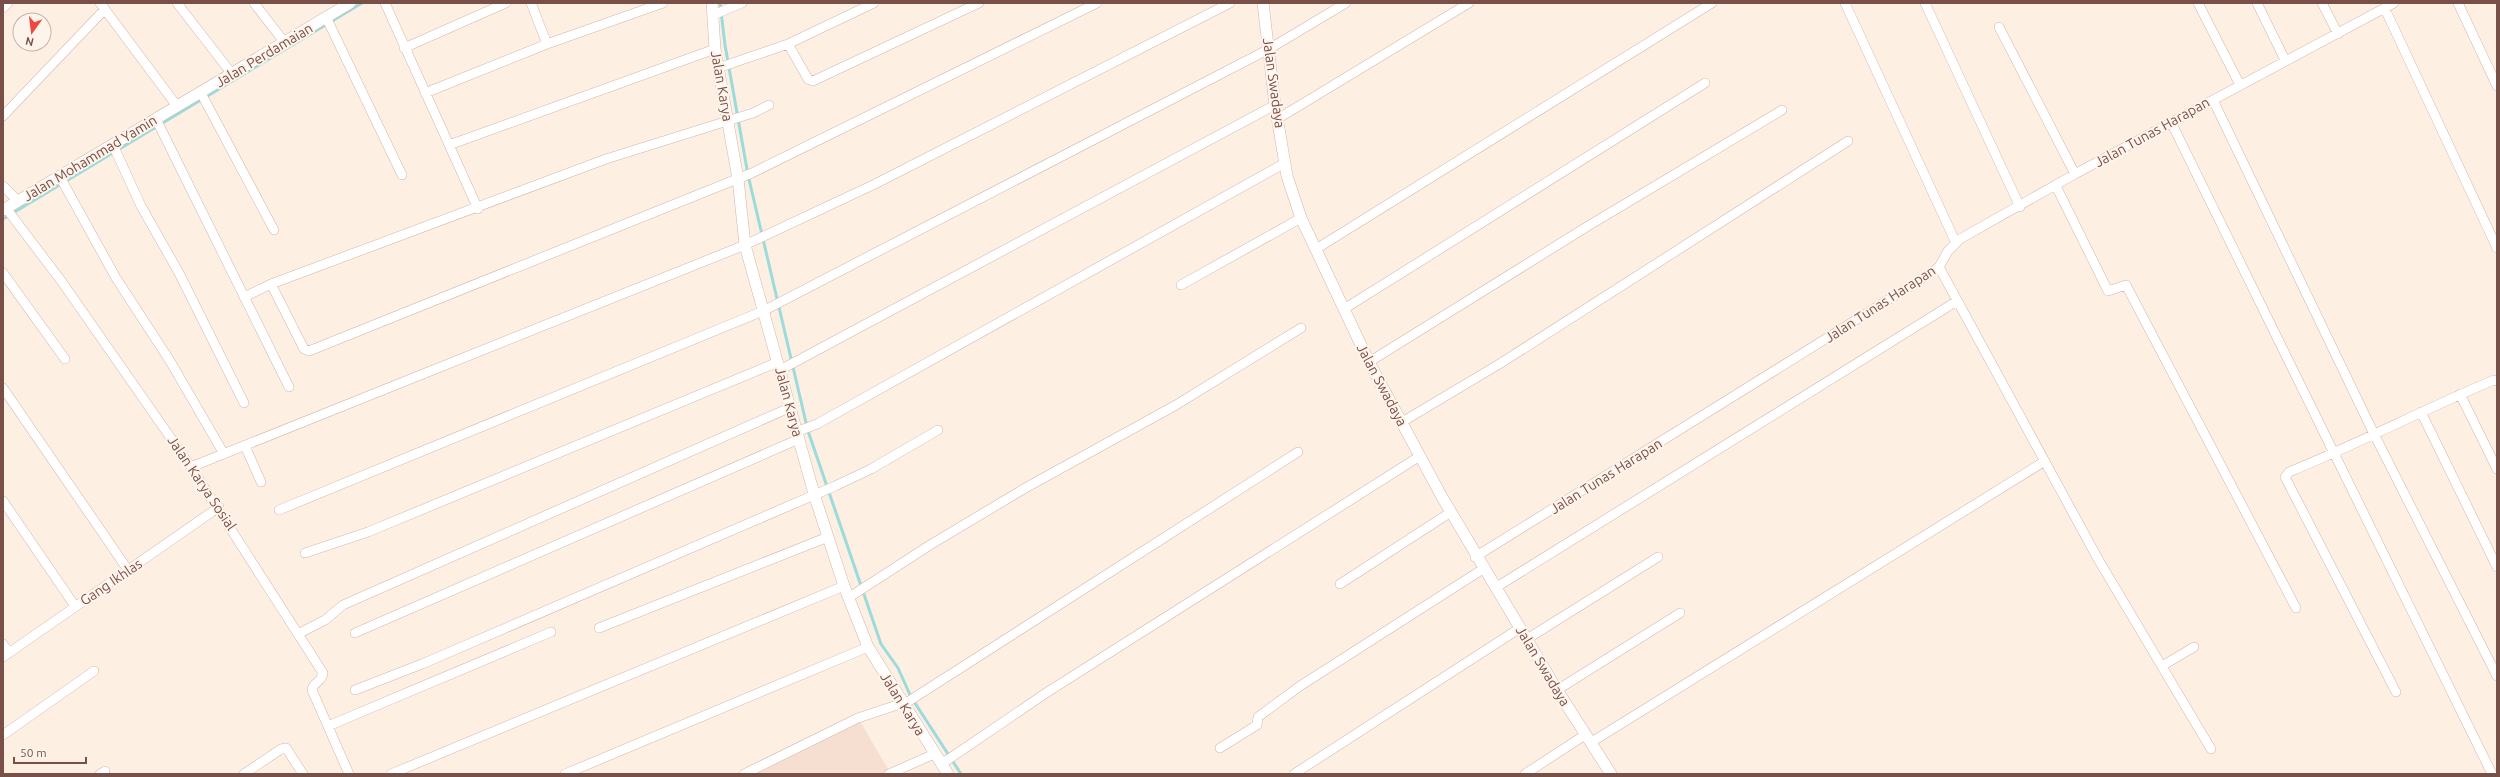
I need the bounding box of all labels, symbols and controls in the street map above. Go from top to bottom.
north arrow [12,12,52,52]
street label: Jalan Perdamaian [213,20,315,90]
text: N [24,35,35,49]
street label: Jalan Swadaya [1260,37,1288,129]
street label: Jalan Karya [708,49,736,123]
street label: Jalan Tunas Harapan [2092,94,2212,170]
street label: Jalan Mohammad Yamin [20,112,160,204]
street label: Jalan Tunas Harapan [1822,262,1938,346]
street label: Jalan Swadaya [1354,341,1410,429]
street label: Jalan Karya [772,365,806,439]
street label: Jalan Karya Sosial [164,433,240,534]
street label: Jalan Tunas Harapan [1547,435,1665,517]
street label: Gang Ikhlas [77,555,145,609]
street label: Jalan Swadaya [1513,623,1573,709]
street label: Jalan Karya [877,669,929,739]
scale bar [14,739,86,765]
text: 50 m [20,746,47,759]

